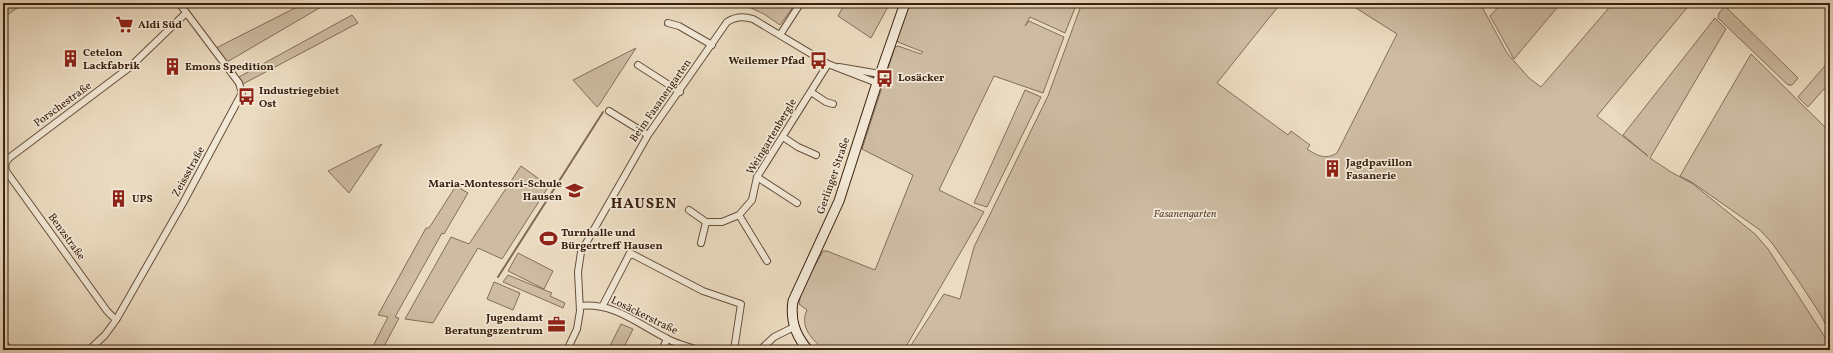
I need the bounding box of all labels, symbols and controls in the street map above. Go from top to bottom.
supermarket icon: Aldi Süd [115,15,135,35]
place label: Aldi Süd [138,18,182,33]
place label: Cetelon Lackfabrik [83,46,140,74]
building icon: Cetelon Lackfabrik [60,49,80,69]
bus stop icon: Weilemer Pfad [808,51,828,71]
place label: Weilemer Pfad [728,54,805,69]
street label: Beim Fasanengarten [627,56,696,146]
building icon: Emons Spedition [162,57,182,77]
place label: Emons Spedition [185,60,274,75]
bus stop icon: Losäcker [875,68,895,88]
place label: Losäcker [898,71,945,86]
street label: Porschestraße [31,79,95,131]
place label: Industriegebiet Ost [259,84,339,112]
bus stop icon: Industriegebiet Ost [236,87,256,107]
street label: Weingartenbergle [743,96,801,178]
street label: Gerlinger Straße [814,136,854,216]
street label: Zeissstraße [169,144,209,200]
place label: Jagdpavillon Fasanerie [1345,156,1412,184]
building icon: Jagdpavillon Fasanerie [1323,159,1343,179]
place label: Maria-Montessori-Schule Hausen [428,177,562,205]
school or university icon: Maria-Montessori-Schule Hausen [565,180,585,200]
building icon: UPS [109,189,129,209]
place label: UPS [132,192,153,207]
district label: HAUSEN [611,194,677,215]
park label: Fasanengarten [1154,207,1217,222]
street label: Benzstraße [44,211,88,263]
place label: Turnhalle und Bürgertreff Hausen [561,226,663,254]
sports icon: Turnhalle und Bürgertreff Hausen [538,229,558,249]
street label: Losäckerstraße [608,293,680,339]
place label: Jugendamt Beratungszentrum [445,311,543,339]
office icon: Jugendamt Beratungszentrum [546,314,566,334]

